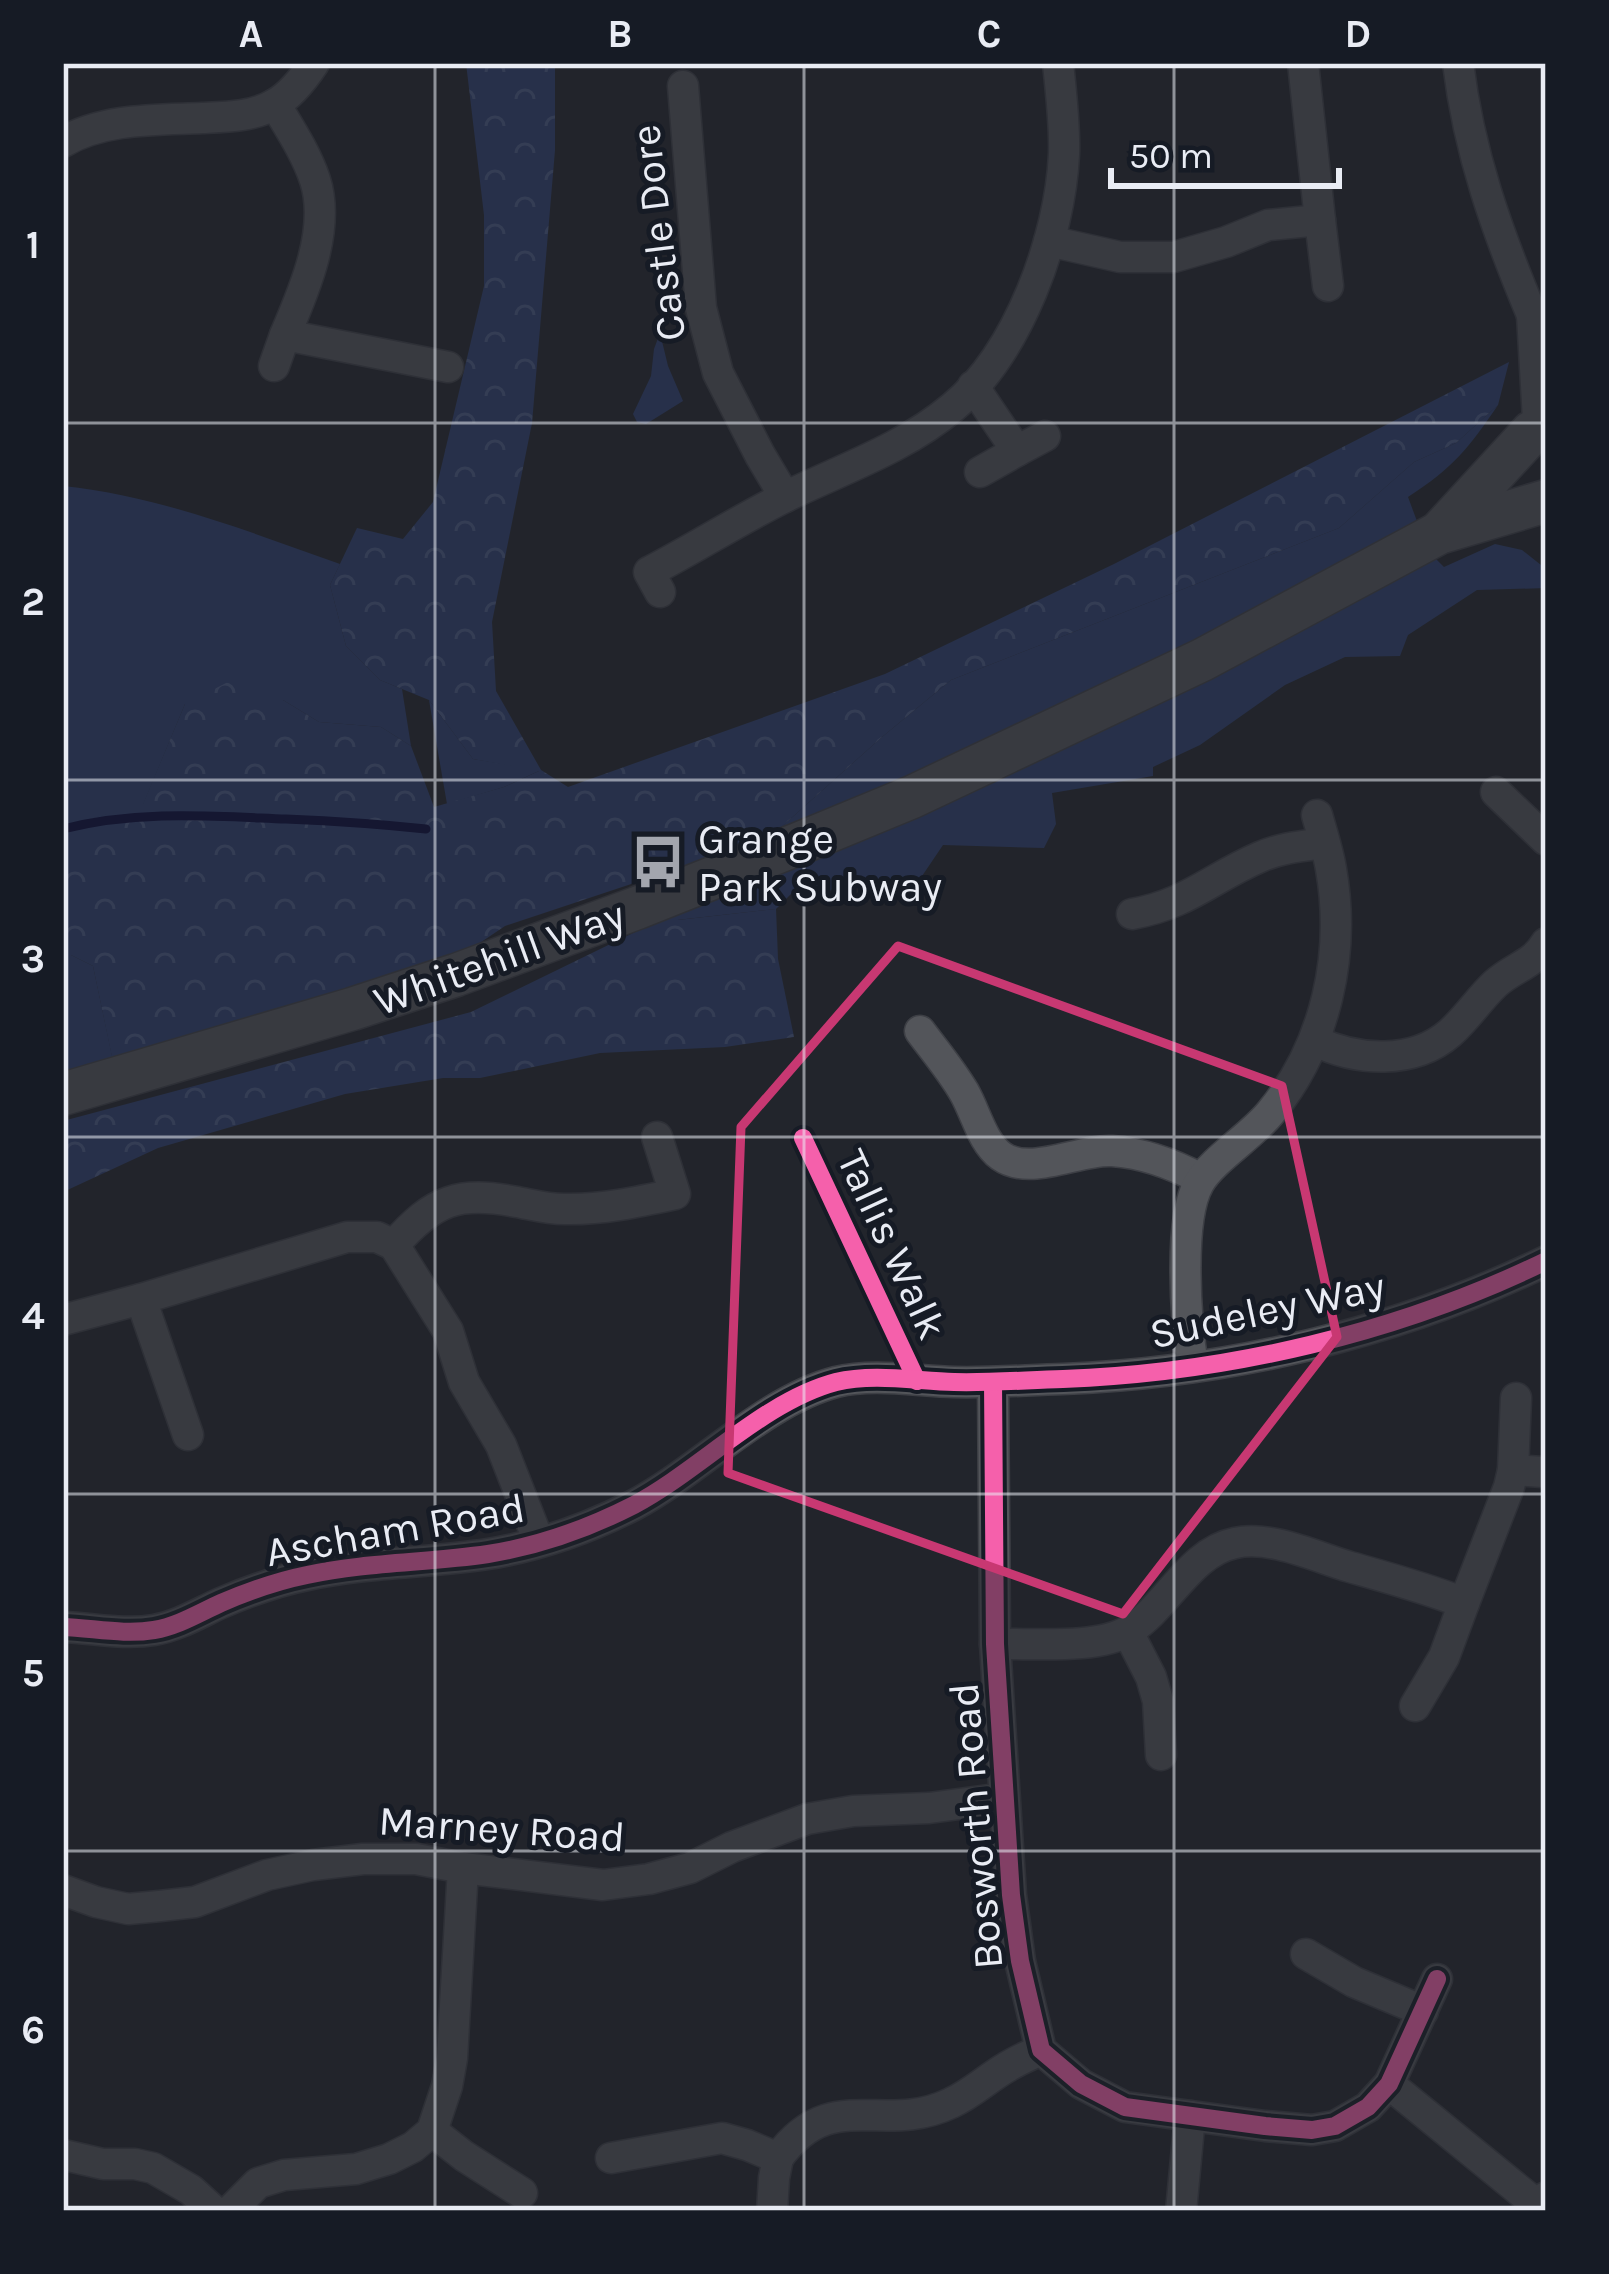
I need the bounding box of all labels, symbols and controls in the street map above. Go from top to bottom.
text: A [239,11,263,57]
text: B [607,11,633,57]
text: C [977,11,1001,57]
text: D [1345,11,1371,57]
scale bar [1111,114,1339,188]
street label: Castle Dore [620,122,696,344]
text: 50 m [1129,135,1213,177]
text: 1 [26,222,40,268]
text: 2 [21,579,45,625]
place label: Grange Park Subway [698,814,942,912]
bus stop icon: Grange Park Subway [629,833,687,891]
street label: Whitehill Way [367,889,631,1026]
text: 3 [21,936,45,982]
street label: Tallis Walk [826,1142,958,1347]
street label: Sudeley Way [1145,1261,1389,1359]
text: 4 [21,1293,45,1339]
street label: Ascham Road [262,1483,529,1577]
text: 5 [22,1650,44,1696]
street label: Bosworth Road [939,1681,1013,1971]
street label: Marney Road [377,1795,627,1863]
text: 6 [21,2007,45,2053]

